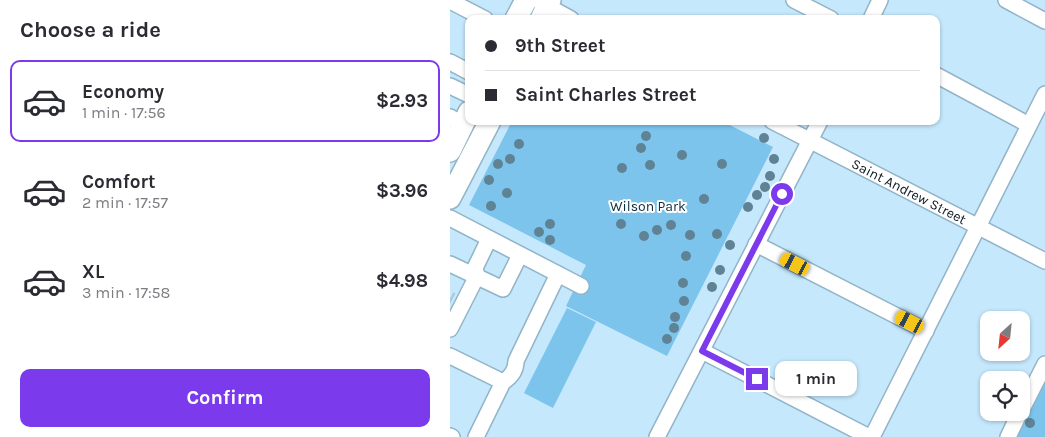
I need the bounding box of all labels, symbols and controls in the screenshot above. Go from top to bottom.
text: Choose a ride [20,17,161,43]
text: 9th Street [515,35,605,57]
icon: car [22,79,67,124]
text: Economy [82,81,164,103]
text: Saint Charles Street [515,84,696,106]
text: $2.93 [376,90,428,112]
text: 1 min · 17:56 [82,103,166,122]
street label: Saint Andrew Street [849,155,969,228]
icon: car [22,169,67,214]
text: Comfort [82,171,156,193]
text: $3.96 [376,180,428,202]
route start [771,183,793,205]
text: 2 min · 17:57 [82,193,168,212]
park label: Wilson Park [610,198,686,215]
car [778,251,811,277]
icon: car [22,259,67,304]
text: XL [82,261,104,283]
text: $4.98 [376,270,428,292]
text: 3 min · 17:58 [82,283,170,302]
car [893,309,926,335]
north arrow [980,311,1030,361]
map controls [980,311,1030,421]
callout: 1 min [774,362,857,396]
route end [746,368,768,390]
button: Confirm [20,369,430,427]
text: 1 min [796,369,836,388]
button: locate [980,371,1030,421]

